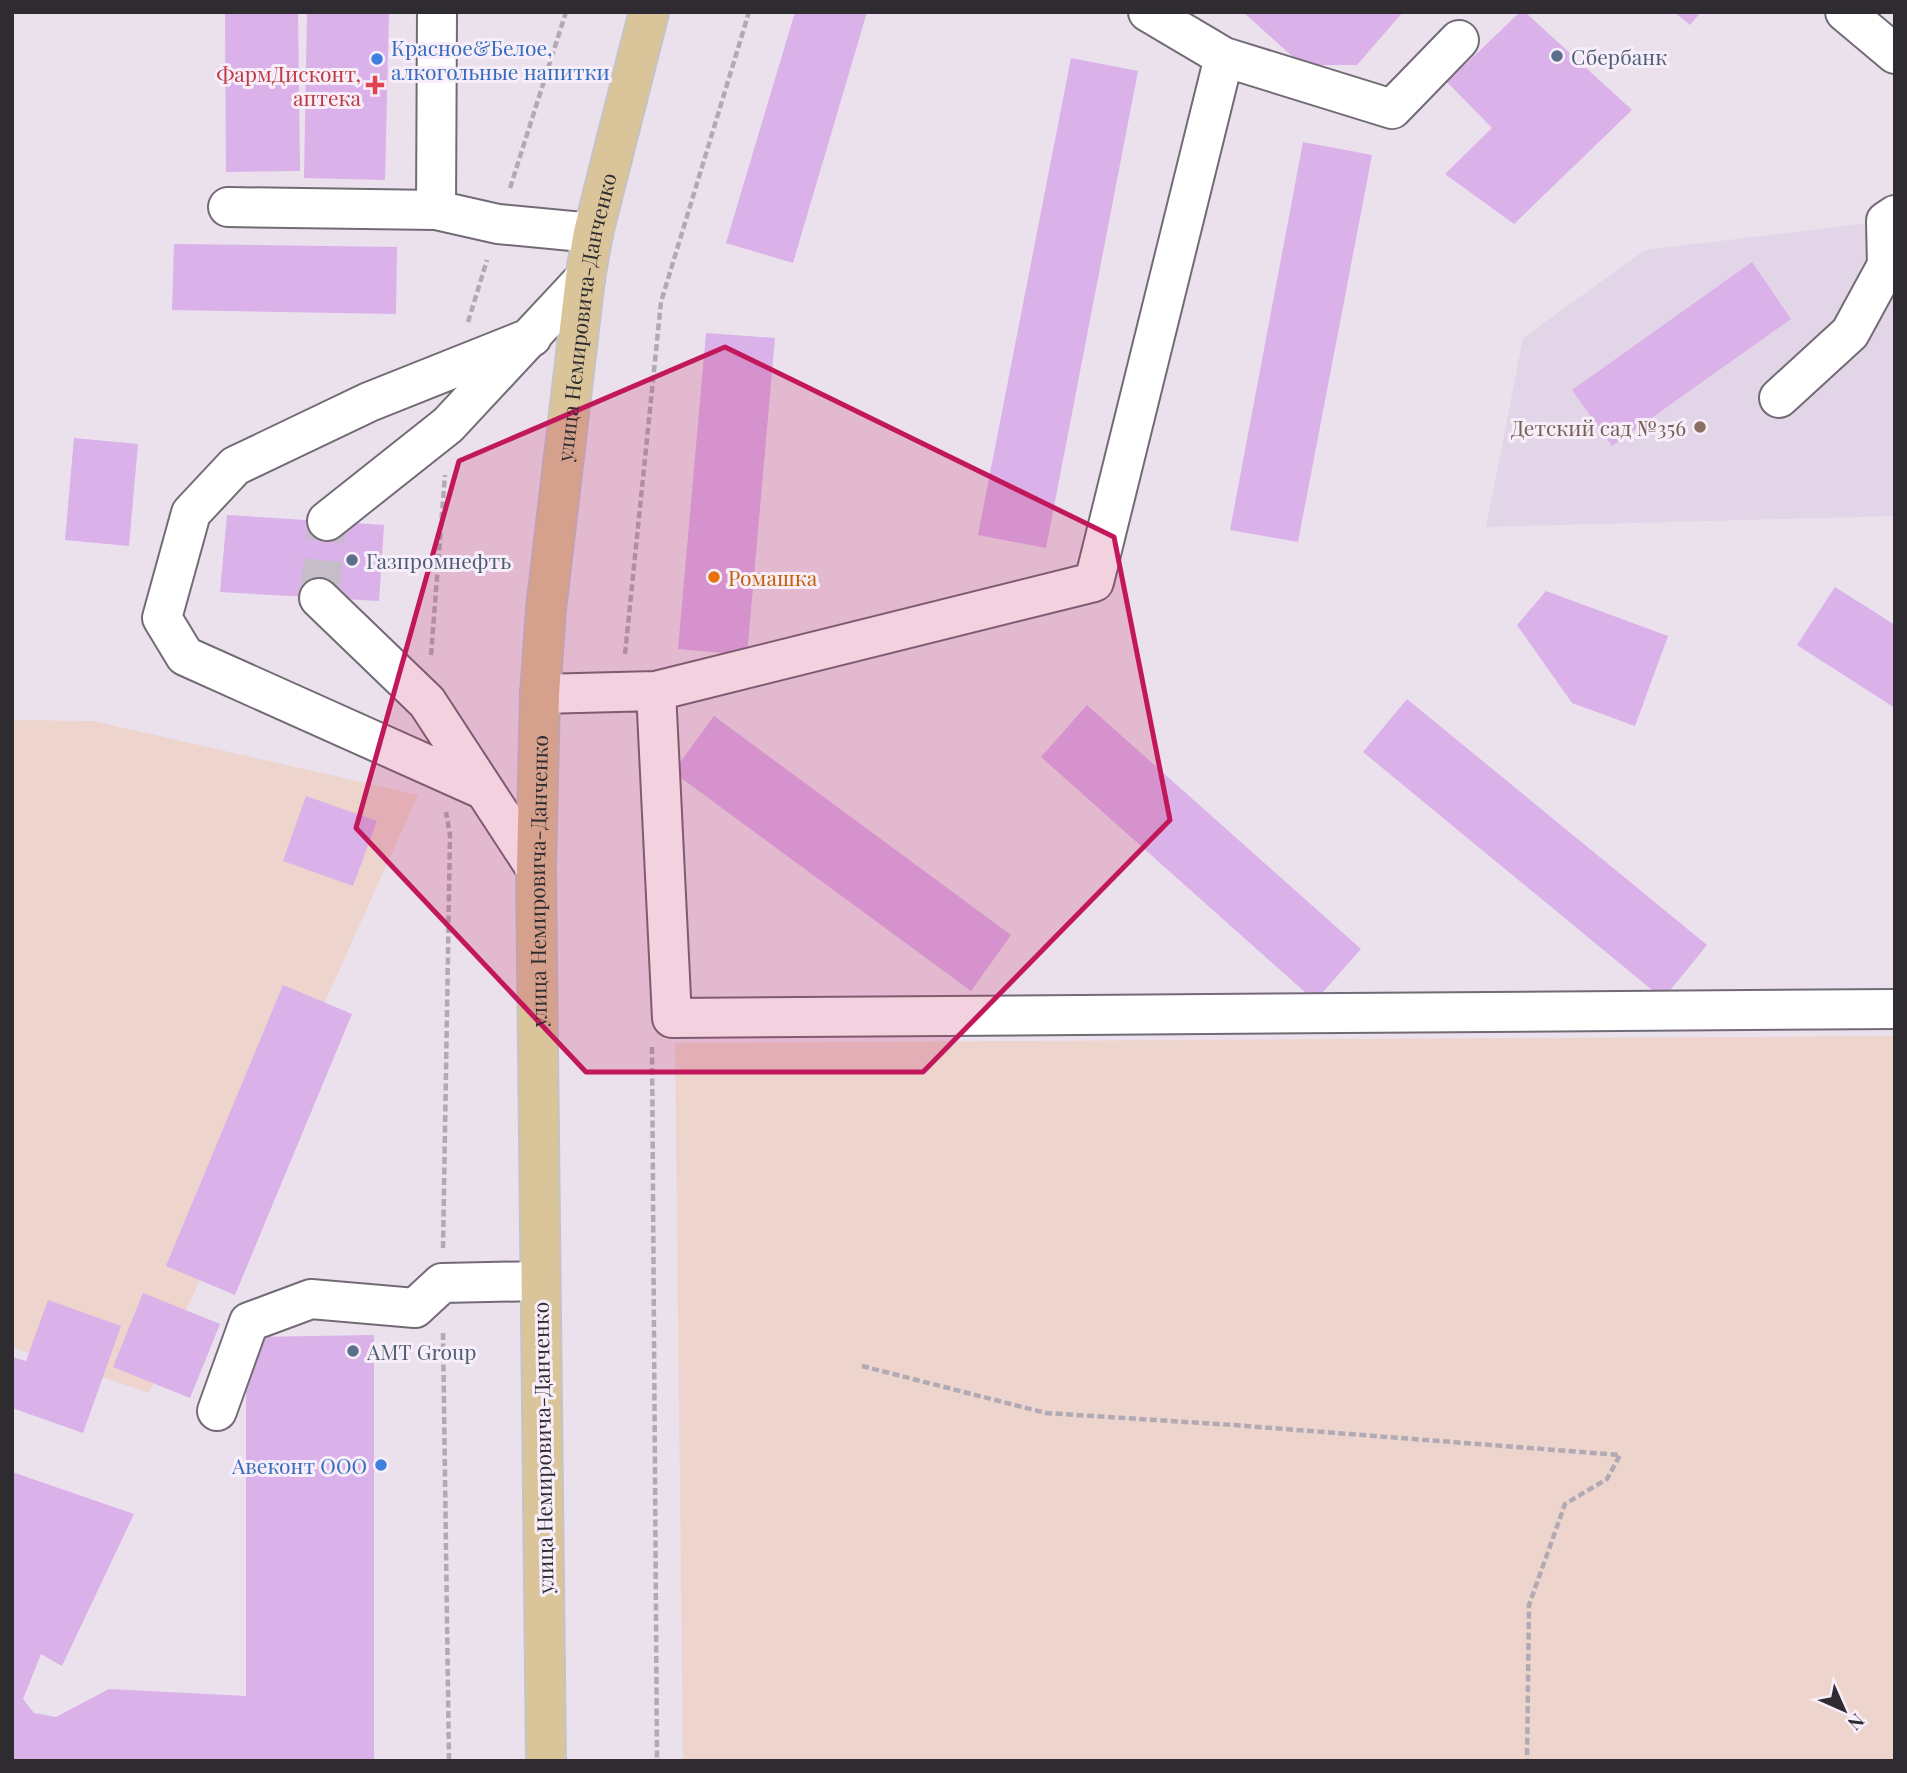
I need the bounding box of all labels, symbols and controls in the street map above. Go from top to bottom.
place label: Красное&Белое, алкогольные напитки [391,33,610,85]
place label: Сбербанк [1571,42,1667,70]
marker: Сбербанк [1549,48,1565,64]
marker: Красное&Белое, алкогольные напитки [369,51,385,67]
place label: ФармДисконт, аптека [216,59,362,111]
marker: ФармДисконт, аптека [367,77,383,93]
street label: улица Немировича-Данченко [549,170,622,464]
place label: Детский сад №356 [1511,413,1686,441]
marker: Детский сад №356 [1692,419,1708,435]
place label: Газпромнефть [366,546,511,574]
marker: Газпромнефть [344,552,360,568]
place label: Ромашка [728,563,818,591]
marker: Ромашка [706,569,722,585]
street label: улица Немировича-Данченко [522,735,553,1028]
street label: улица Немировича-Данченко [525,1302,559,1595]
place label: АМТ Group [366,1337,476,1365]
marker: АМТ Group [345,1343,361,1359]
place label: Авеконт ООО [231,1451,367,1479]
marker: Авеконт ООО [373,1457,389,1473]
north arrow [1809,1675,1879,1745]
text: N [1842,1709,1871,1737]

